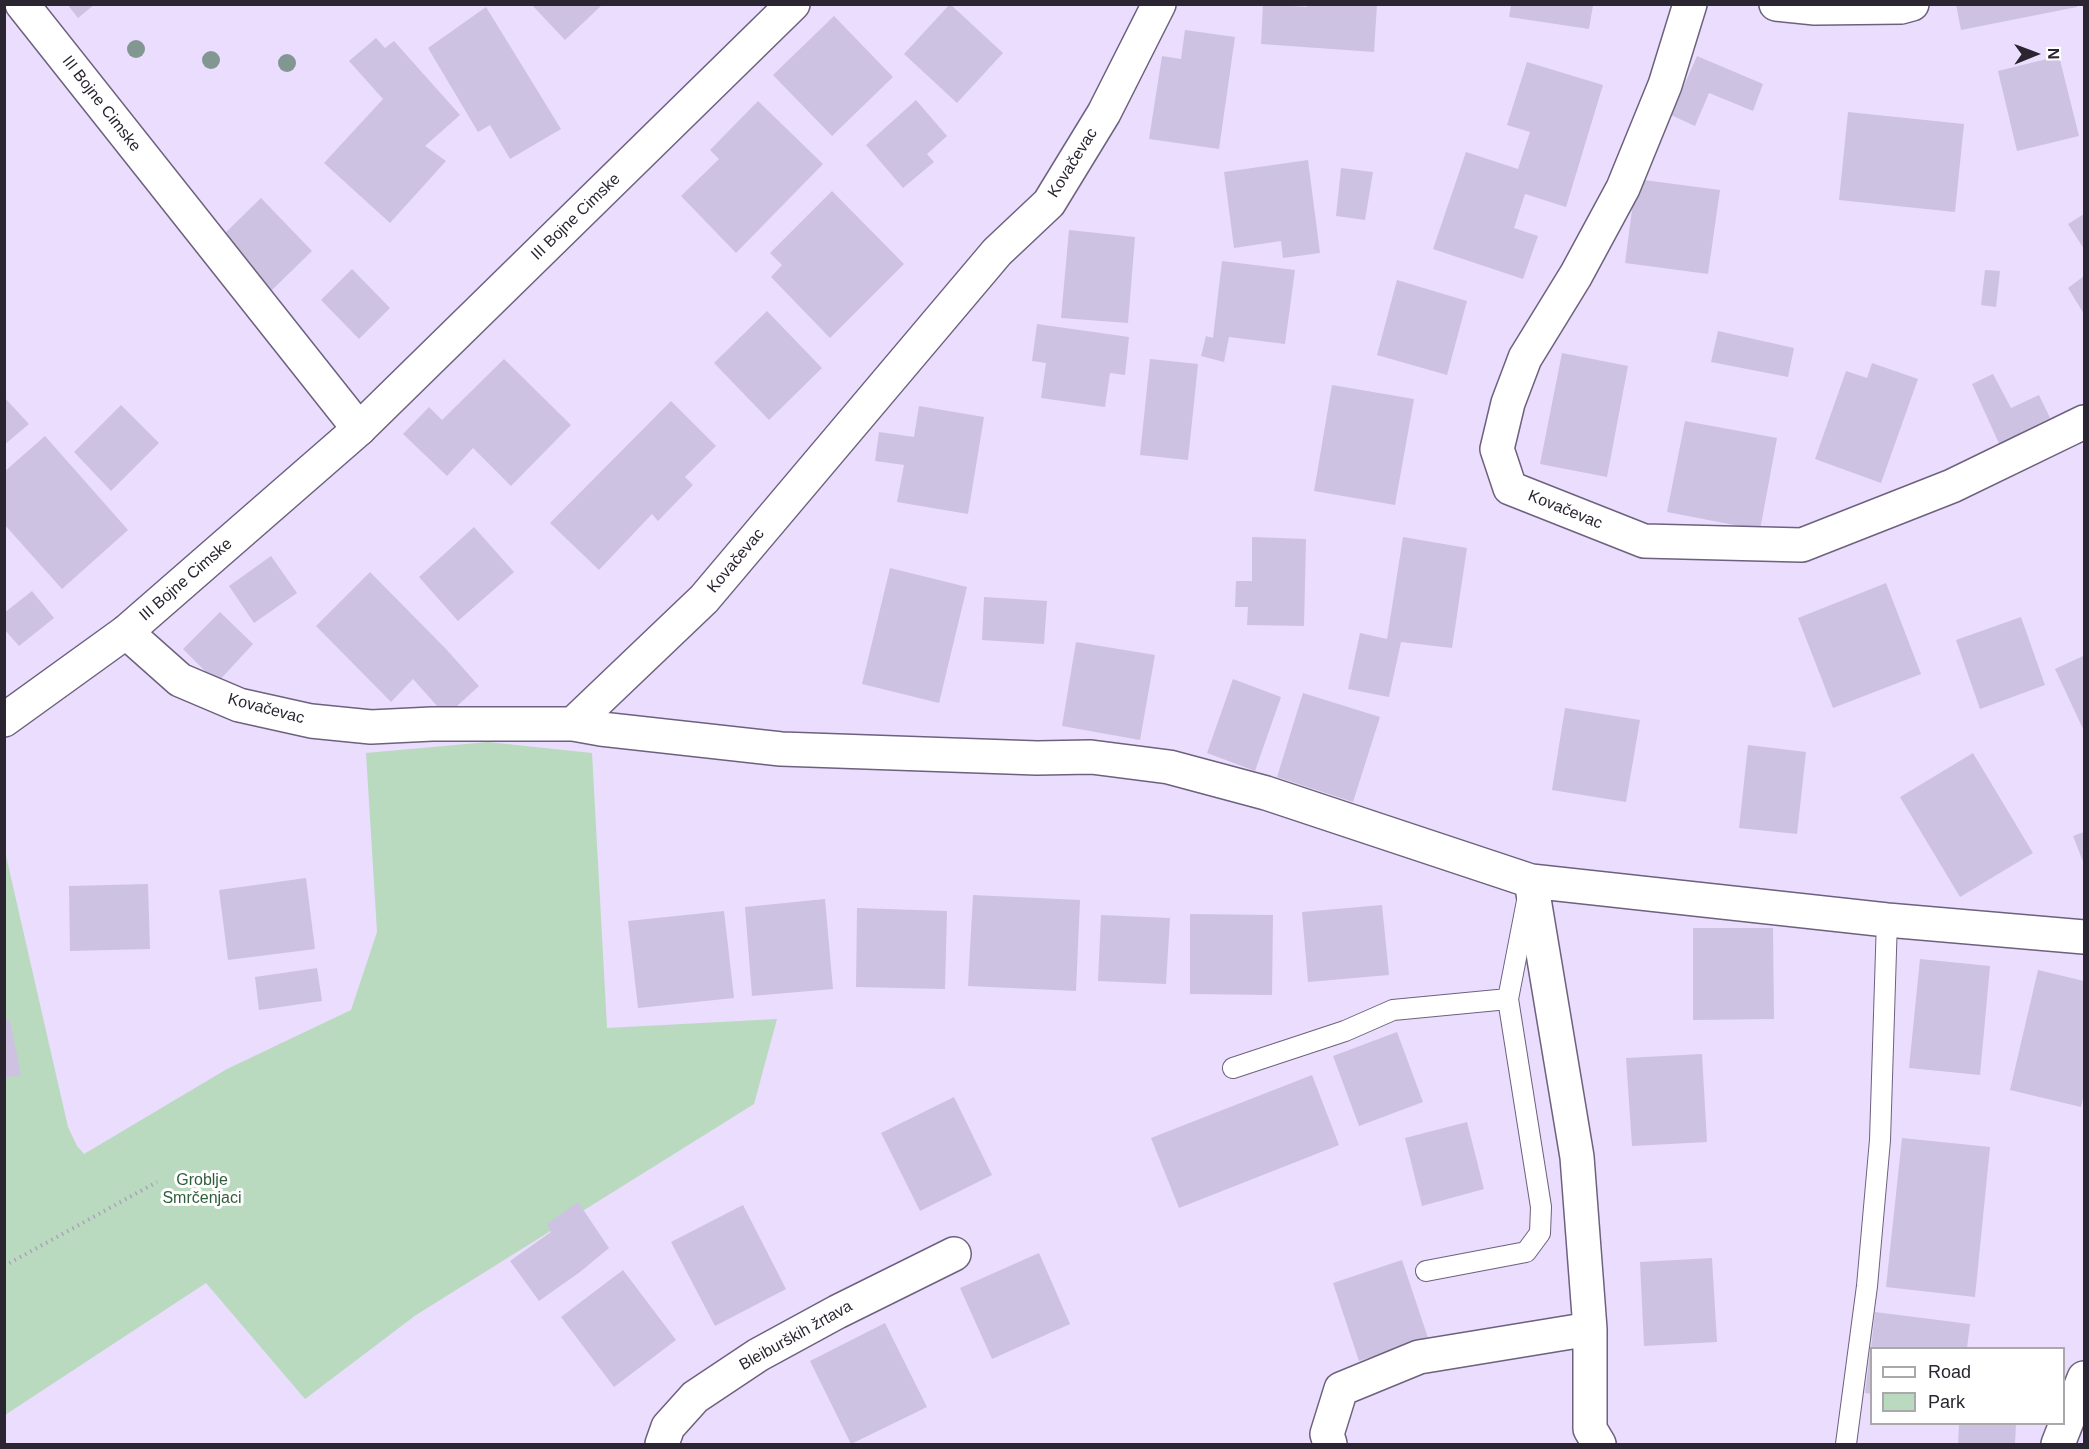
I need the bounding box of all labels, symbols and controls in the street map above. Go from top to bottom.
north arrow [2005,24,2065,84]
text: N [2045,48,2062,60]
street label: III Bojne Cimske [58,52,144,156]
street label: Kovačevac [1044,125,1102,201]
street label: III Bojne Cimske [527,170,625,264]
street label: Kovačevac [1525,486,1605,534]
street label: Kovačevac [703,525,769,597]
street label: III Bojne Cimske [136,535,236,625]
street label: Kovačevac [226,690,306,728]
park label: Groblje Smrčenjaci [162,1171,242,1209]
street label: Bleiburških žrtava [736,1297,856,1375]
legend [1870,1347,2065,1425]
text: Road [1928,1362,1971,1382]
text: Park [1928,1392,1965,1412]

